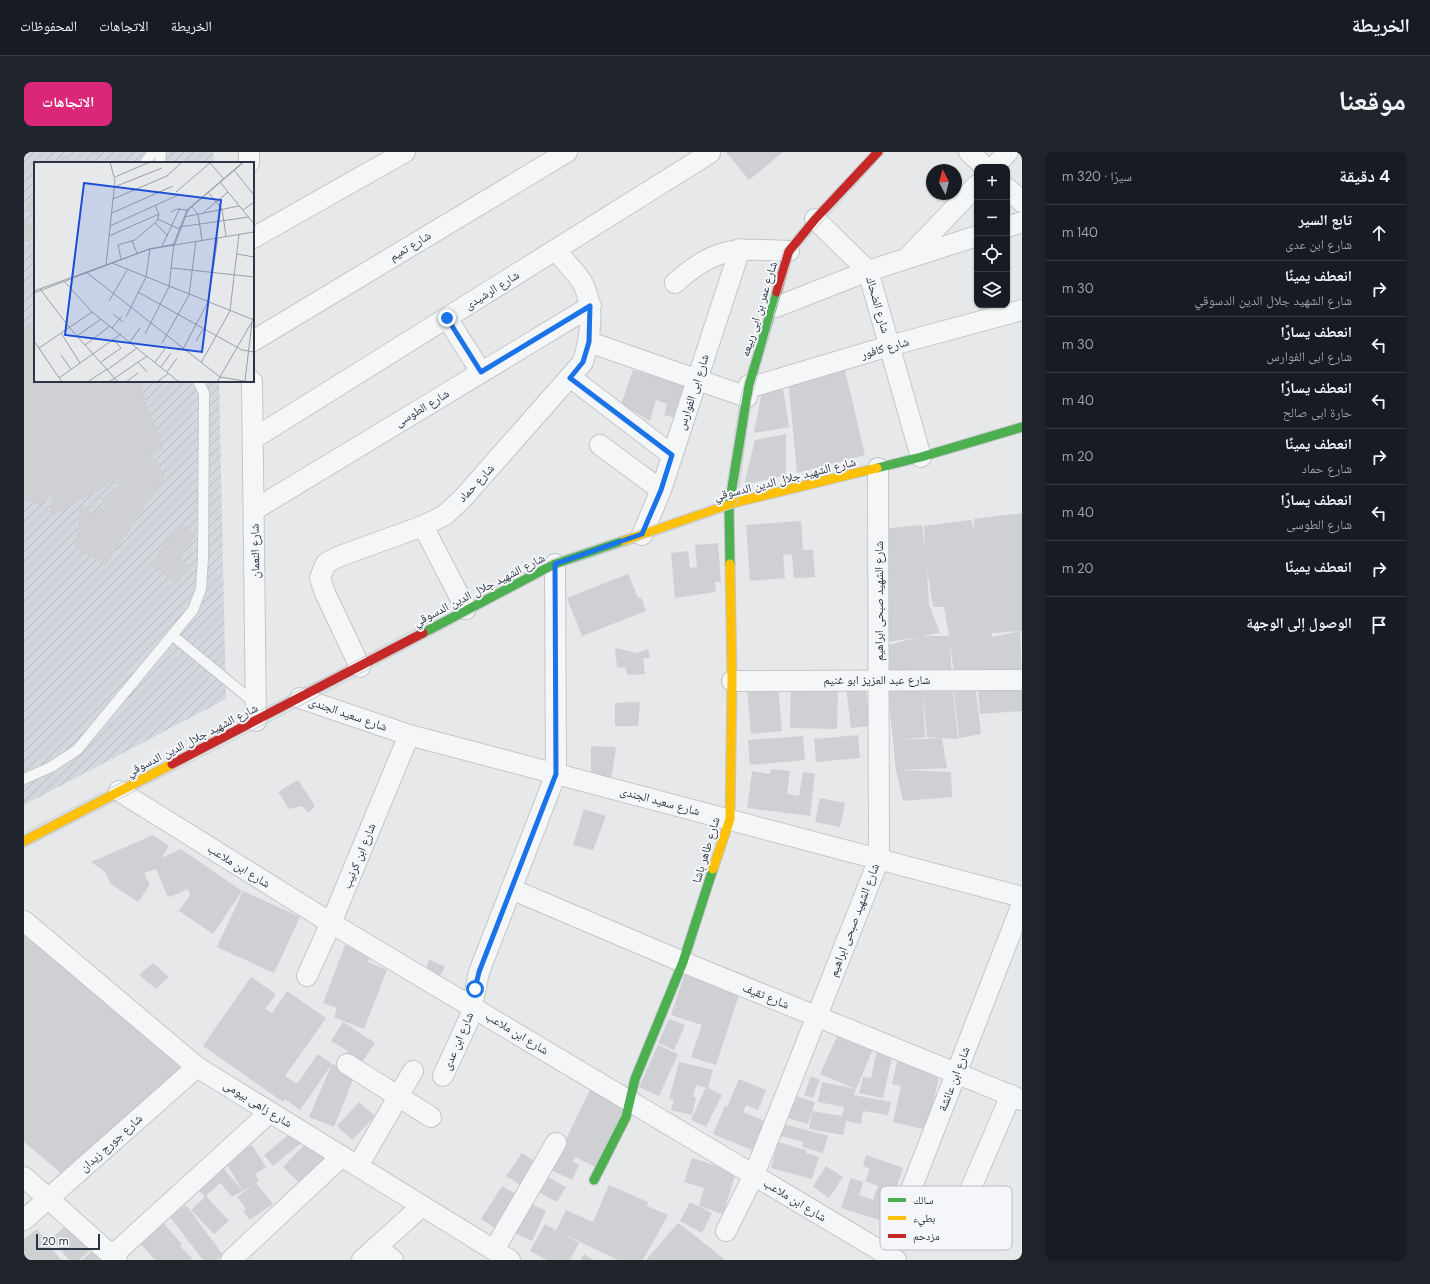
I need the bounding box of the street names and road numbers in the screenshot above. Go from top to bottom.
street label: شارع تميم [386,227,434,265]
street label: شارع عمر بن ابى ربيعه [737,259,781,359]
street label: شارع الرشيدى [462,267,522,313]
street label: شارع الضحاك [862,275,894,335]
street label: شارع كافور [858,333,911,363]
street label: شارع ابى الفوارس [673,352,713,432]
street label: شارع الطوسى [392,385,452,430]
street label: شارع الشهيد جلال الدين الدسوقي [712,454,858,506]
street label: شارع حماد [454,460,498,505]
street label: شارع النعمان [247,523,263,579]
street label: شارع الشهيد صبحى ابراهيم [871,541,887,661]
street label: شارع الشهيد جلال الدين الدسوقي [410,550,549,632]
street label: شارع عبد العزيز ابو غنيم [823,672,931,688]
street label: شارع سعيد الجندى [307,693,389,735]
street label: شارع الشهيد جلال الدين الدسوقي [123,700,262,782]
street label: شارع سعيد الجندى [618,783,702,819]
street label: شارع طاهر باشا [688,815,724,885]
street label: شارع ابن كرنيب [339,821,379,891]
street label: شارع ابن ملاعب [205,840,273,892]
street label: شارع الشهيد صبحى ابراهيم [825,861,883,979]
street label: شارع ثقيف [740,979,792,1013]
street label: شارع ابن ملاعب [482,1008,552,1058]
street label: شارع ابن عدى [439,1009,477,1072]
street label: شارع ابن عائشة [934,1044,974,1114]
street label: شارع زاهى بيومى [221,1077,295,1131]
street label: شارع جورج زيدان [76,1111,146,1175]
street label: شارع ابن ملاعب [760,1175,830,1225]

